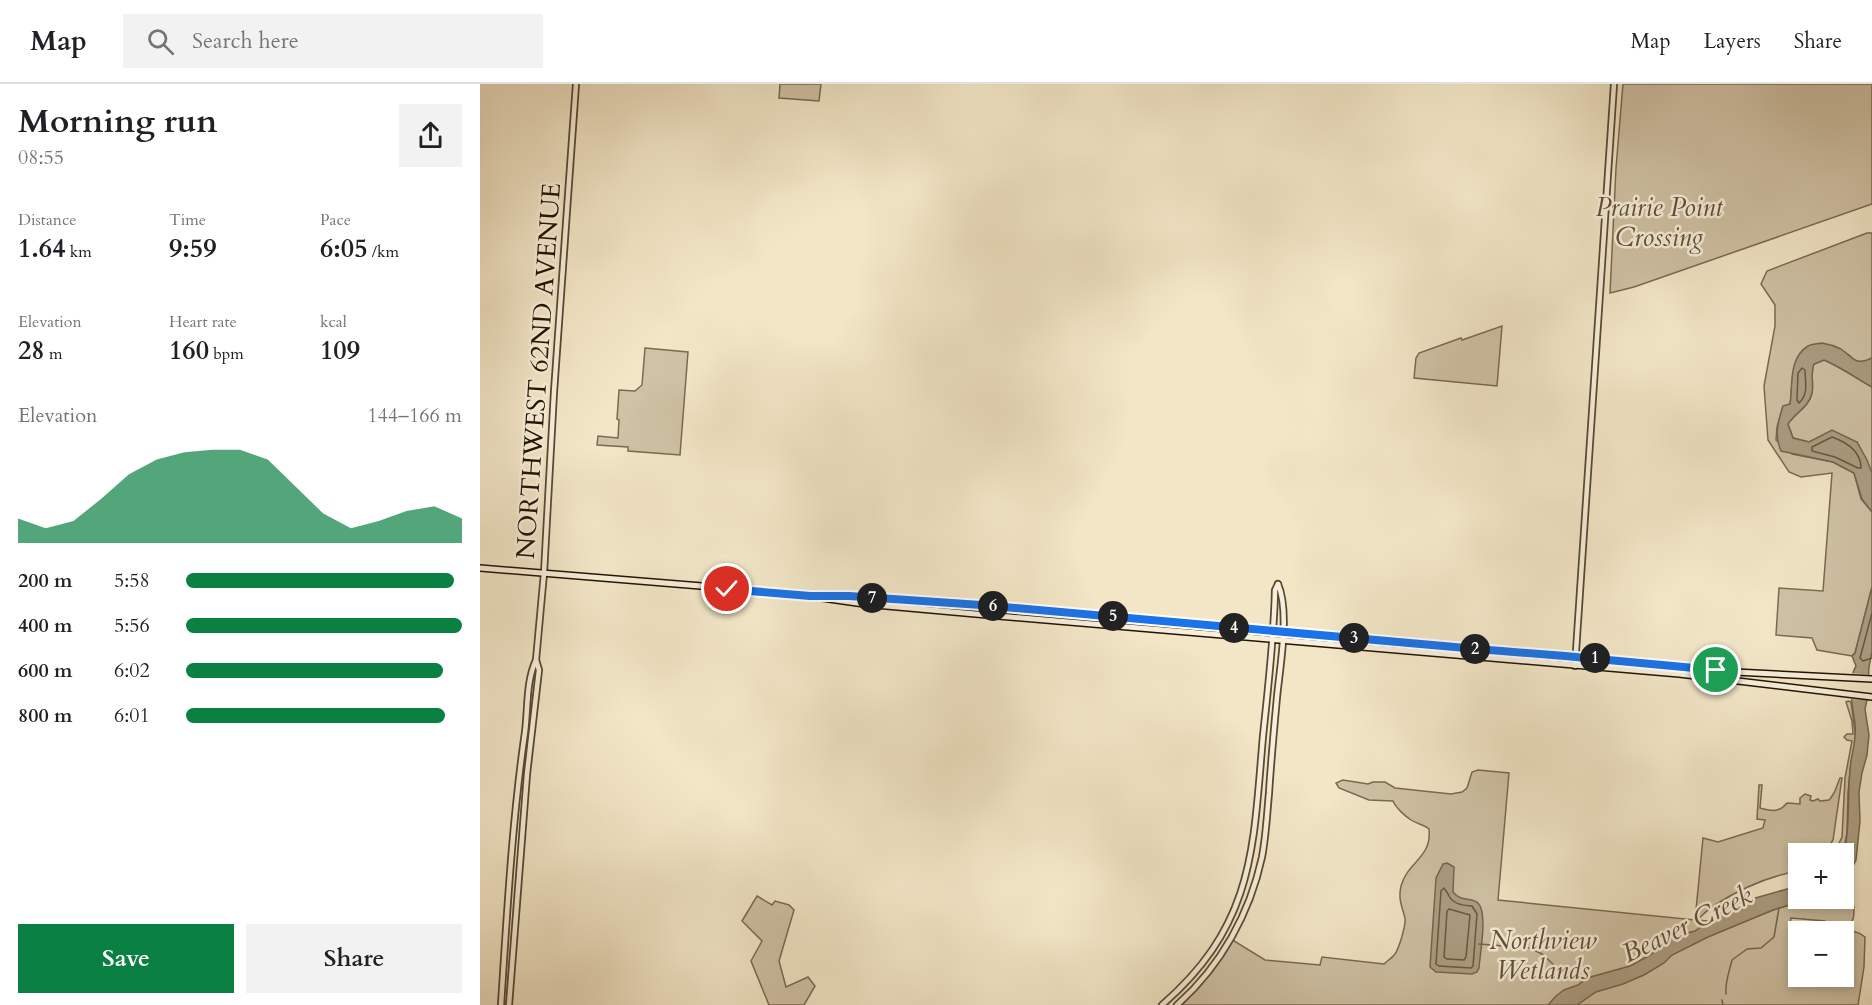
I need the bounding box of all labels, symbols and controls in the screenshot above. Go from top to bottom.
search box [123,14,543,68]
text: Map [30,22,87,60]
icon: search [144,25,177,58]
text: Search here [192,26,299,56]
text: Map [1631,27,1671,56]
text: Layers [1704,27,1761,56]
text: Share [1794,27,1842,56]
text: Morning run [18,99,218,144]
button: share [399,104,462,167]
text: 08:55 [18,144,64,171]
street label: NORTHWEST 62ND AVENUE [508,182,569,560]
park label: Prairie Point Crossing [1595,190,1723,255]
text: Distance [18,209,76,231]
text: Time [169,209,206,231]
text: Pace [320,209,351,231]
text: 1.64 [18,231,66,266]
text: 9:59 [169,231,217,266]
text: 6:05 [320,231,368,266]
text: km [66,241,92,263]
text: /km [368,241,399,263]
text: Elevation [18,311,82,333]
text: Heart rate [169,311,237,333]
text: kcal [320,311,347,333]
text: 28 [18,333,45,368]
text: 160 [169,333,209,368]
text: 109 [320,333,360,368]
text: m [45,343,62,365]
text: bpm [209,343,244,365]
text: Elevation [18,402,97,429]
text: 144–166 m [367,402,462,429]
pin [701,563,752,614]
text: 200 m [18,567,73,594]
text: 5:58 [114,567,150,594]
icon: check [710,572,743,605]
pin: 7 [857,583,887,613]
text: 7 [868,587,876,609]
pin: 6 [978,591,1008,621]
text: 6 [989,595,997,617]
pin: 5 [1098,601,1128,631]
text: 5 [1109,605,1117,627]
text: 400 m [18,612,73,639]
text: 5:56 [114,612,150,639]
pin: 4 [1219,613,1249,643]
text: 4 [1230,617,1238,639]
pin: 3 [1339,623,1369,653]
text: 3 [1350,627,1358,649]
pin: 2 [1460,634,1490,664]
text: 2 [1471,638,1479,660]
pin: 1 [1580,643,1610,673]
pin [1690,644,1741,695]
text: 1 [1591,647,1599,669]
icon: arrive [1699,653,1732,686]
text: 600 m [18,657,73,684]
text: 6:02 [114,657,150,684]
text: 800 m [18,702,73,729]
text: 6:01 [114,702,150,729]
map controls [1788,843,1854,987]
button: + [1788,843,1854,909]
water label: Beaver Creek [1616,877,1759,972]
button: − [1788,921,1854,987]
park label: Northview Wetlands [1489,923,1598,988]
button: Save [18,924,234,993]
button: Share [246,924,462,993]

